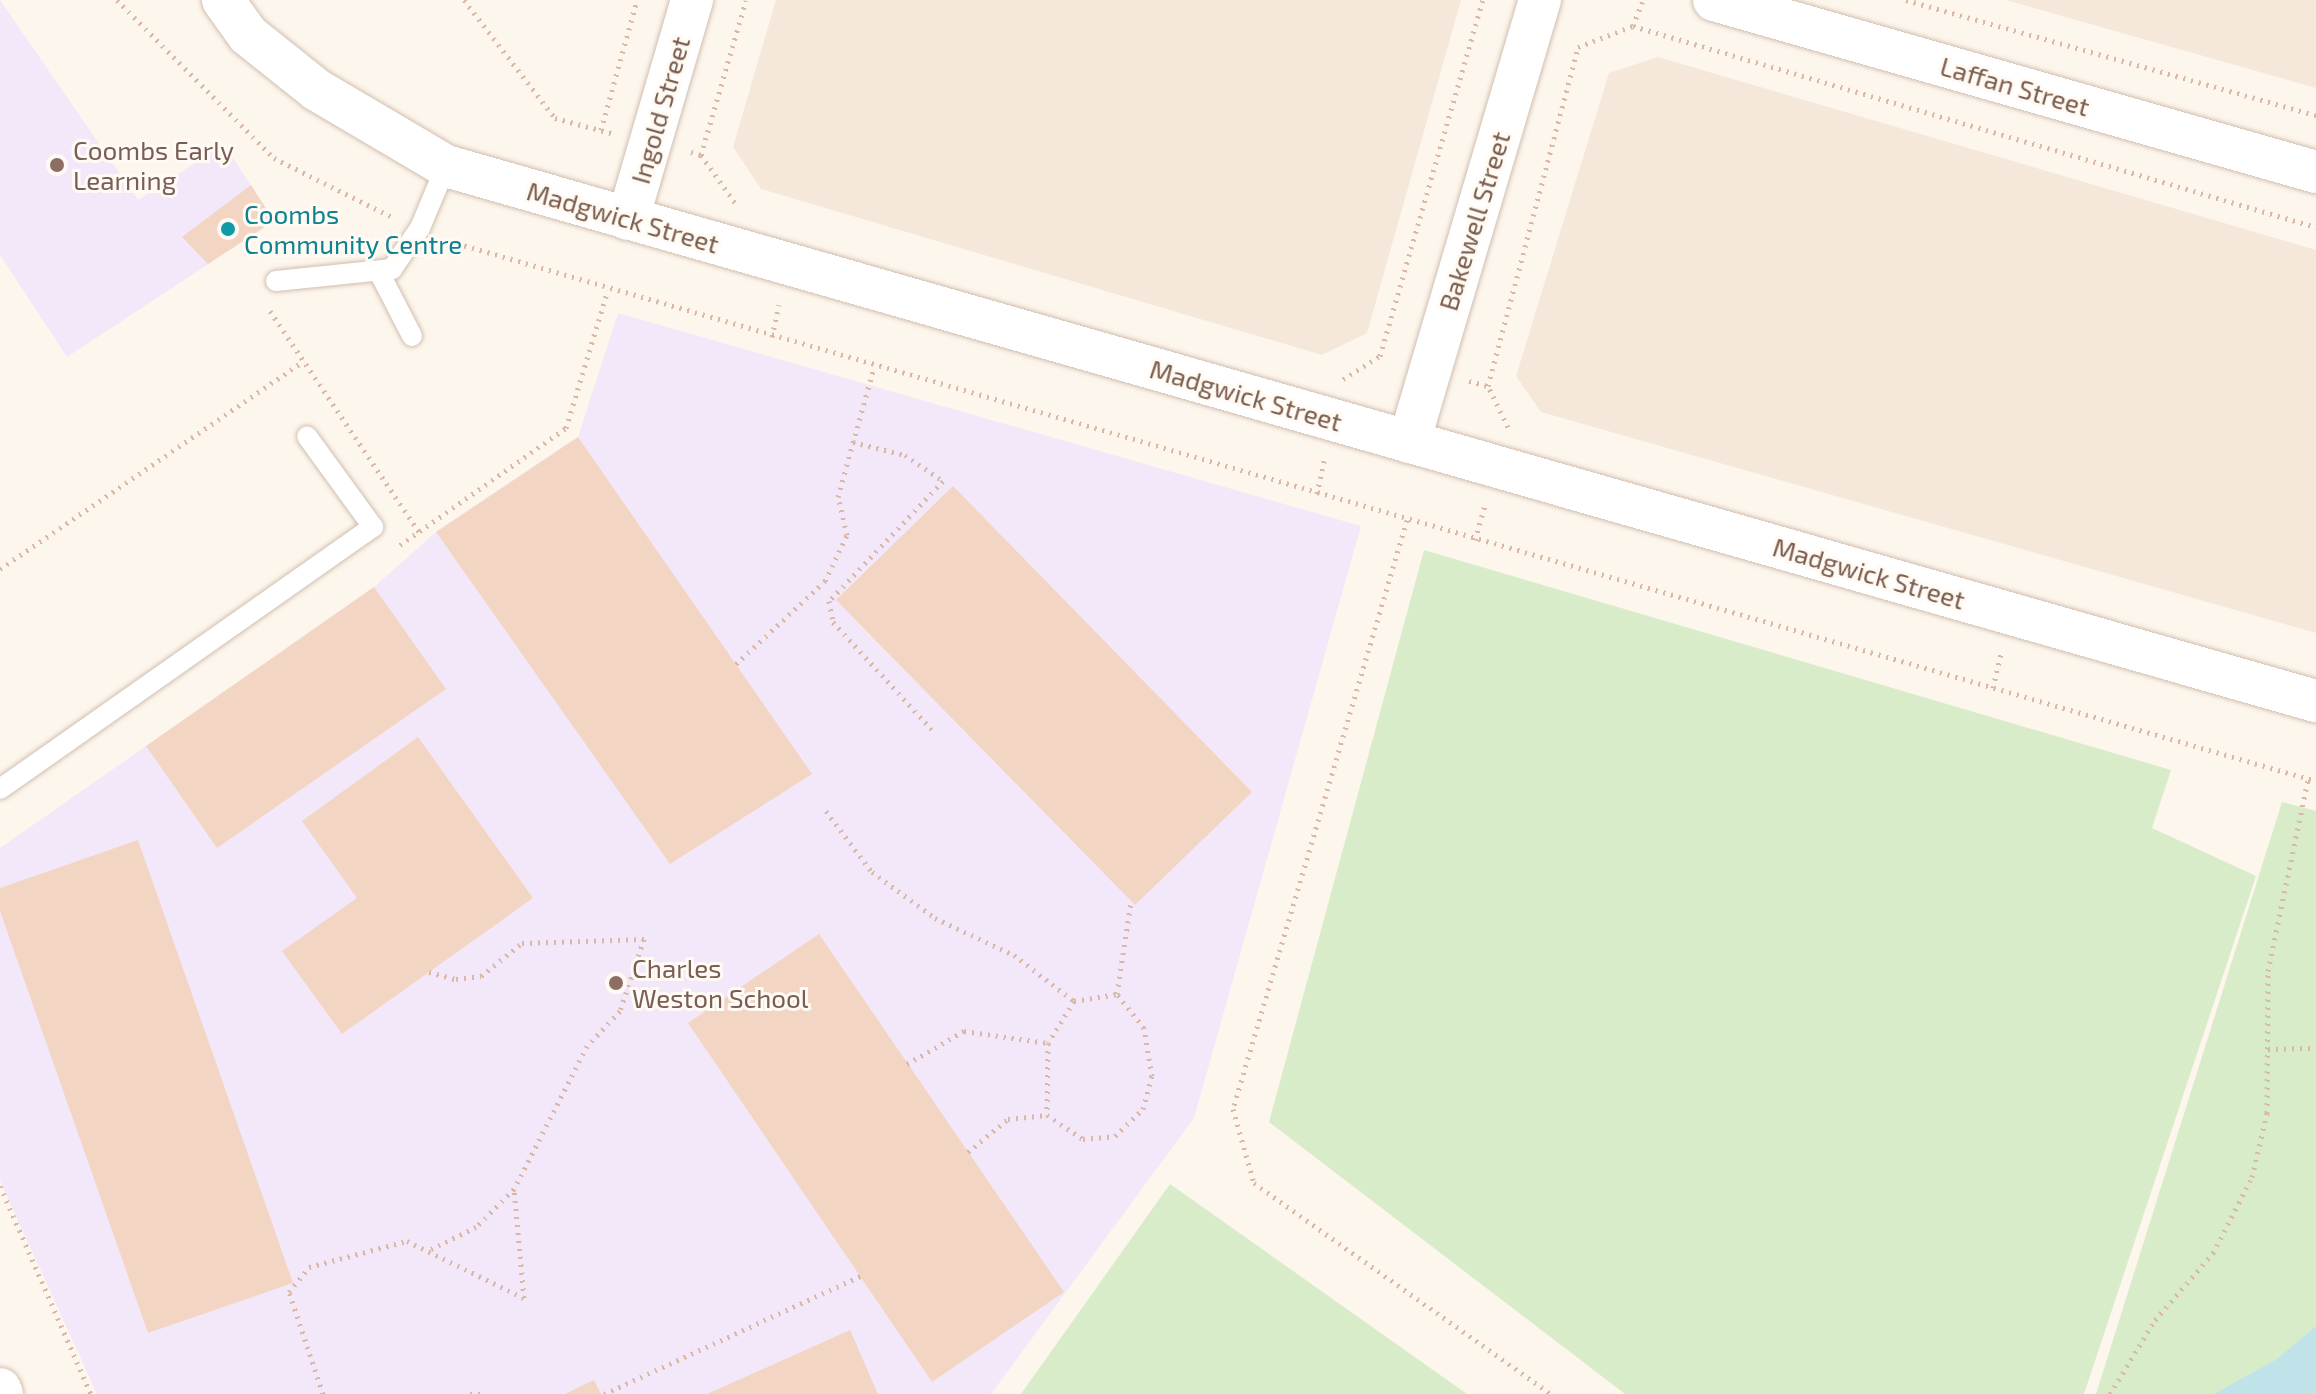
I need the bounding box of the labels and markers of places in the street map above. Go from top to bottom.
place label: Coombs Early Learning [73,134,234,196]
marker: Coombs Early Learning [48,156,66,174]
place label: Coombs Community Centre [244,198,463,260]
marker: Coombs Community Centre [219,220,237,238]
place label: Charles Weston School [632,952,809,1014]
marker: Charles Weston School [607,974,625,992]

